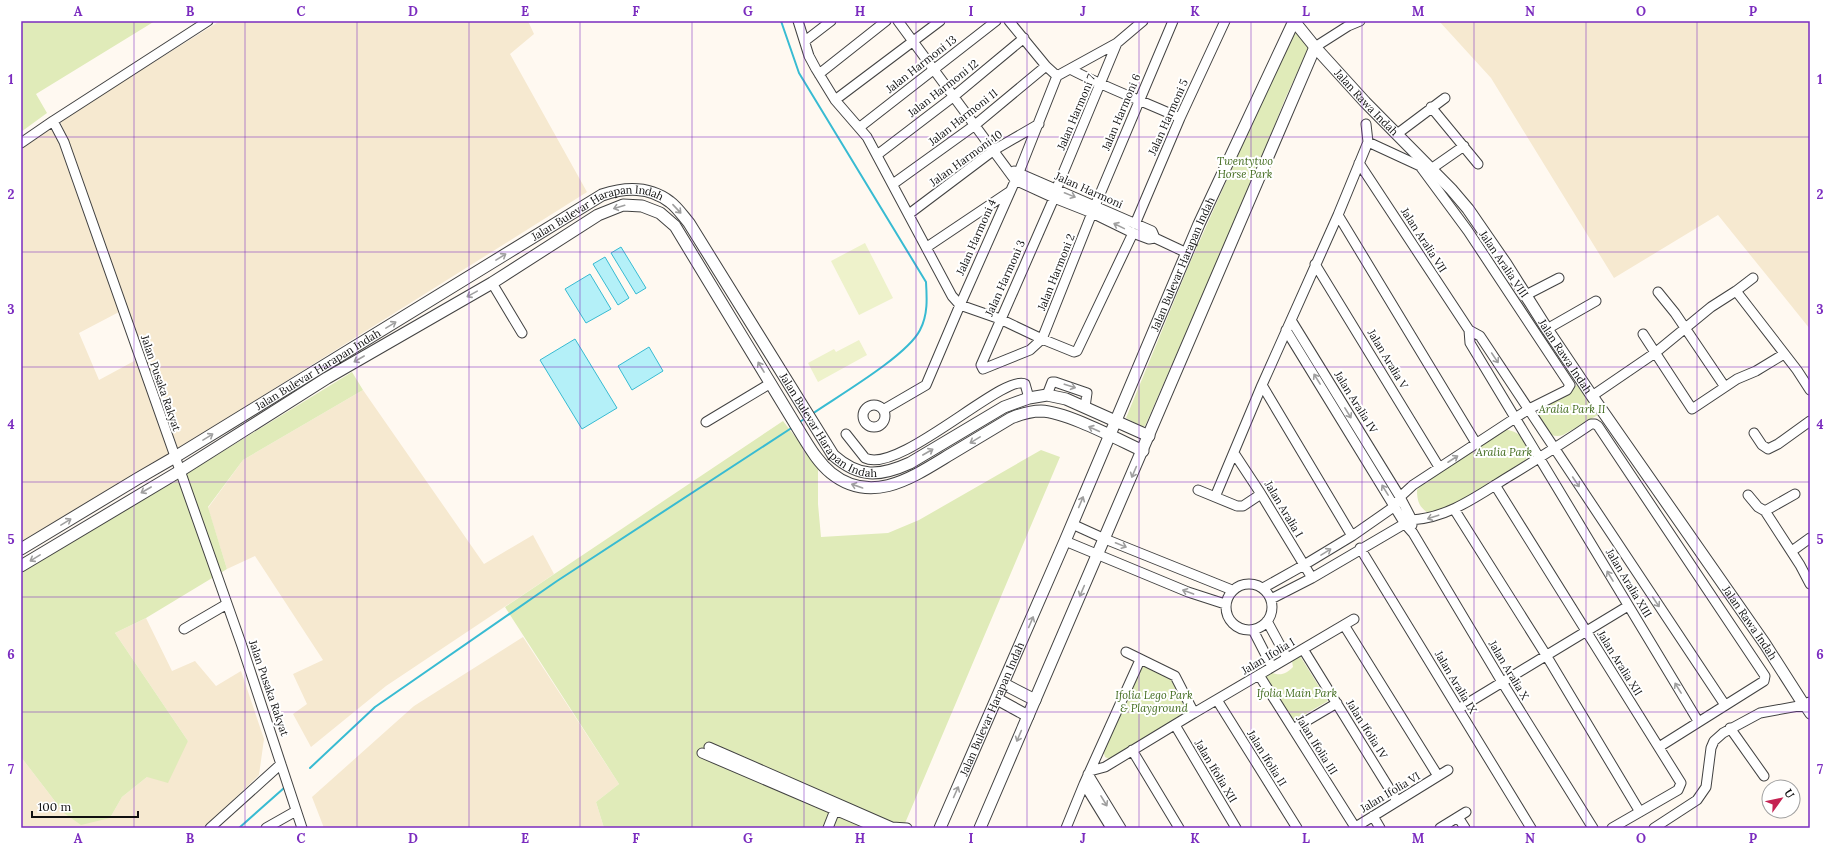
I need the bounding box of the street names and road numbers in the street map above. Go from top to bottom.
street label: Jalan Harmoni 13 [882,32,959,97]
street label: Jalan Harmoni 12 [904,56,981,120]
street label: Jalan Rawa Indah [1331,65,1402,139]
street label: Jalan Harmoni 6 [1098,71,1143,153]
street label: Jalan Harmoni 7 [1053,72,1098,153]
street label: Jalan Harmoni 5 [1145,77,1191,158]
street label: Jalan Harmoni 11 [925,86,1000,149]
street label: Jalan Harmoni 10 [926,127,1005,190]
street label: Jalan Harmoni [1052,168,1125,211]
street label: Jalan Bulevar Harapan Indah [528,182,666,244]
street label: Jalan Bulevar Harapan Indah [1147,194,1218,334]
street label: Jalan Harmoni 4 [953,197,999,278]
street label: Jalan Aralia VII [1397,204,1450,275]
street label: Jalan Aralia VIII [1476,227,1532,300]
street label: Jalan Harmoni 2 [1034,231,1078,313]
street label: Jalan Harmoni 3 [982,238,1028,319]
street label: Jalan Rawa Indah [1535,316,1596,397]
street label: Jalan Bulevar Harapan Indah [252,325,383,414]
street label: Jalan Aralia V [1364,326,1412,392]
street label: Jalan Pusaka Rakyat [138,332,184,433]
street label: Jalan Aralia IV [1331,367,1381,436]
street label: Jalan Bulevar Harapan Indah [776,369,878,480]
street label: Jalan Aralia I [1261,477,1306,540]
street label: Jalan Aralia XIII [1602,545,1655,620]
street label: Jalan Rawa Indah [1719,582,1780,663]
street label: Jalan Aralia XII [1594,627,1646,698]
street label: Jalan Ifolia I [1238,634,1298,678]
street label: Jalan Pusaka Rakyat [246,637,292,738]
street label: Jalan Aralia X [1485,637,1533,703]
street label: Jalan Bulevar Harapan Indah [956,639,1027,779]
street label: Jalan Aralia IX [1431,647,1481,717]
street label: Jalan Ifolia IV [1343,696,1391,762]
street label: Jalan Ifolia III [1293,712,1341,777]
street label: Jalan Ifolia II [1244,726,1290,789]
street label: Jalan Ifolia XII [1191,736,1240,805]
street label: Jalan Ifolia VI [1357,769,1423,816]

